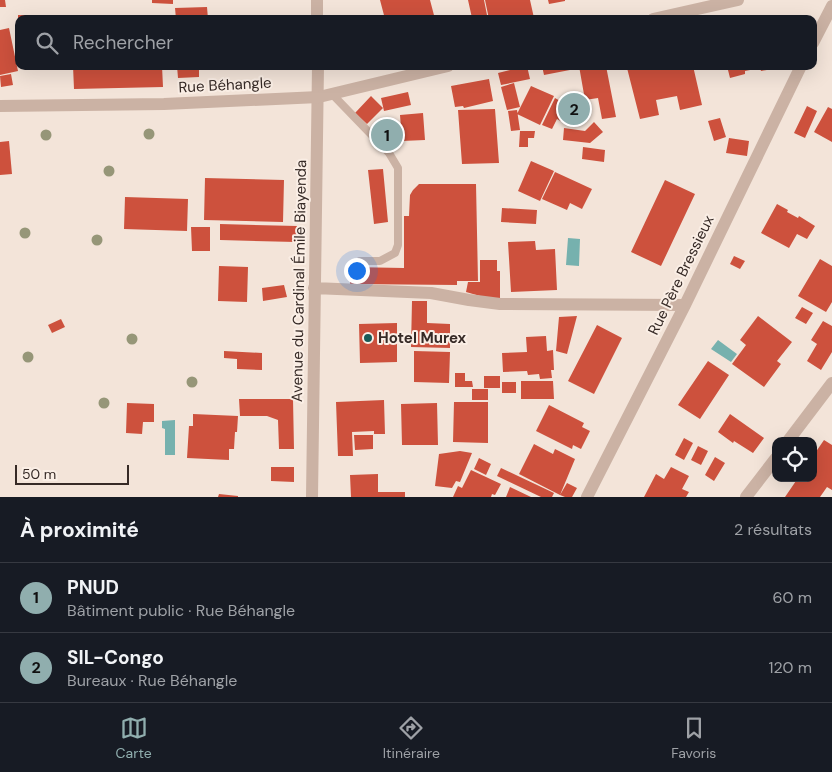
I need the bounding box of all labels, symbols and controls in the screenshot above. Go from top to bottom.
search box [15,15,817,70]
icon: search [33,29,61,57]
text: Rechercher [73,30,173,55]
street label: Rue Béhangle [178,73,272,97]
pin: 2 [558,90,590,128]
pin: 1 [371,116,403,154]
street label: Avenue du Cardinal Émile Biayenda [287,160,311,402]
street label: Rue Père Bressieux [643,211,719,338]
your location [344,258,370,284]
place label: Hotel Murex [378,328,466,348]
marker: Hotel Murex [362,332,374,344]
map controls [772,437,817,482]
button: locate [772,437,817,482]
scale bar [15,462,129,485]
text: 50 m [22,465,56,483]
text: À proximité [20,516,139,544]
text: 2 résultats [734,519,812,540]
text: PNUD [67,575,119,600]
text: 1 [33,587,39,608]
text: 60 m [772,587,812,608]
text: Bâtiment public · Rue Béhangle [67,600,295,621]
text: SIL-Congo [67,645,164,670]
text: 2 [31,657,41,678]
text: 120 m [768,657,812,678]
text: Bureaux · Rue Béhangle [67,670,237,691]
tab: Carte [116,714,152,762]
tab: Itinéraire [383,714,440,762]
tab: Favoris [671,714,716,762]

